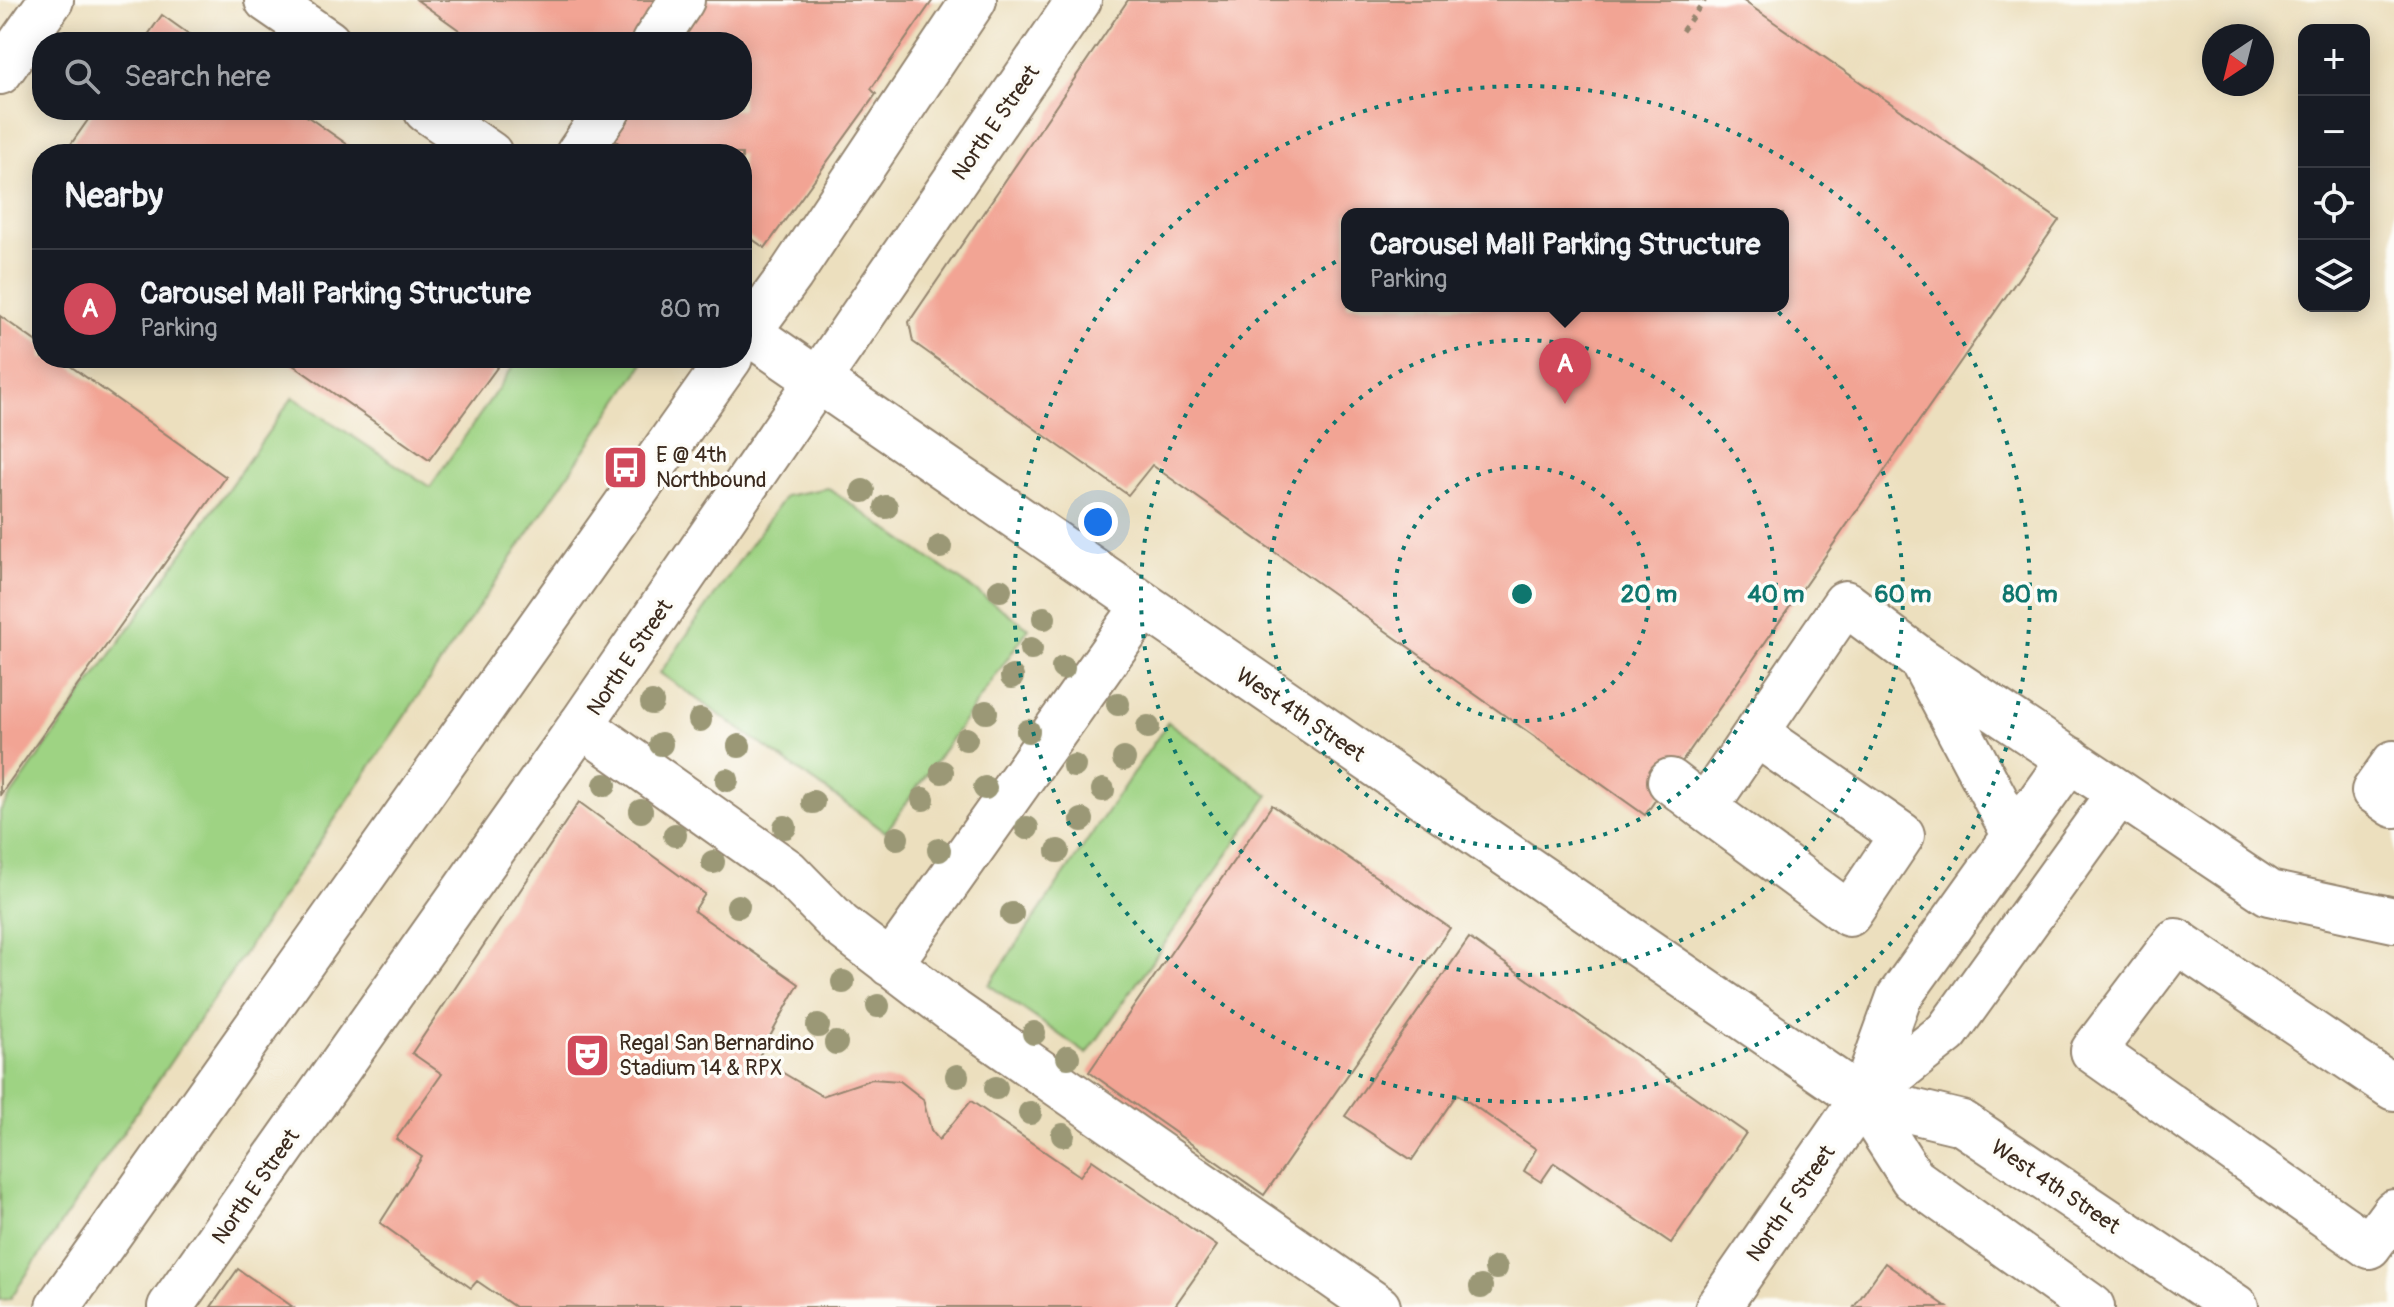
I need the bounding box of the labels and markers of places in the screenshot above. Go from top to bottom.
pin: A [1539,338,1591,404]
place label: E @ 4th Northbound [656,441,767,494]
bus stop icon: E @ 4th Northbound [601,443,649,491]
centre of rings [1508,580,1536,608]
place label: Regal San Bernardino Stadium 14 & RPX [619,1029,814,1082]
theatre icon: Regal San Bernardino Stadium 14 & RPX [564,1031,612,1079]

